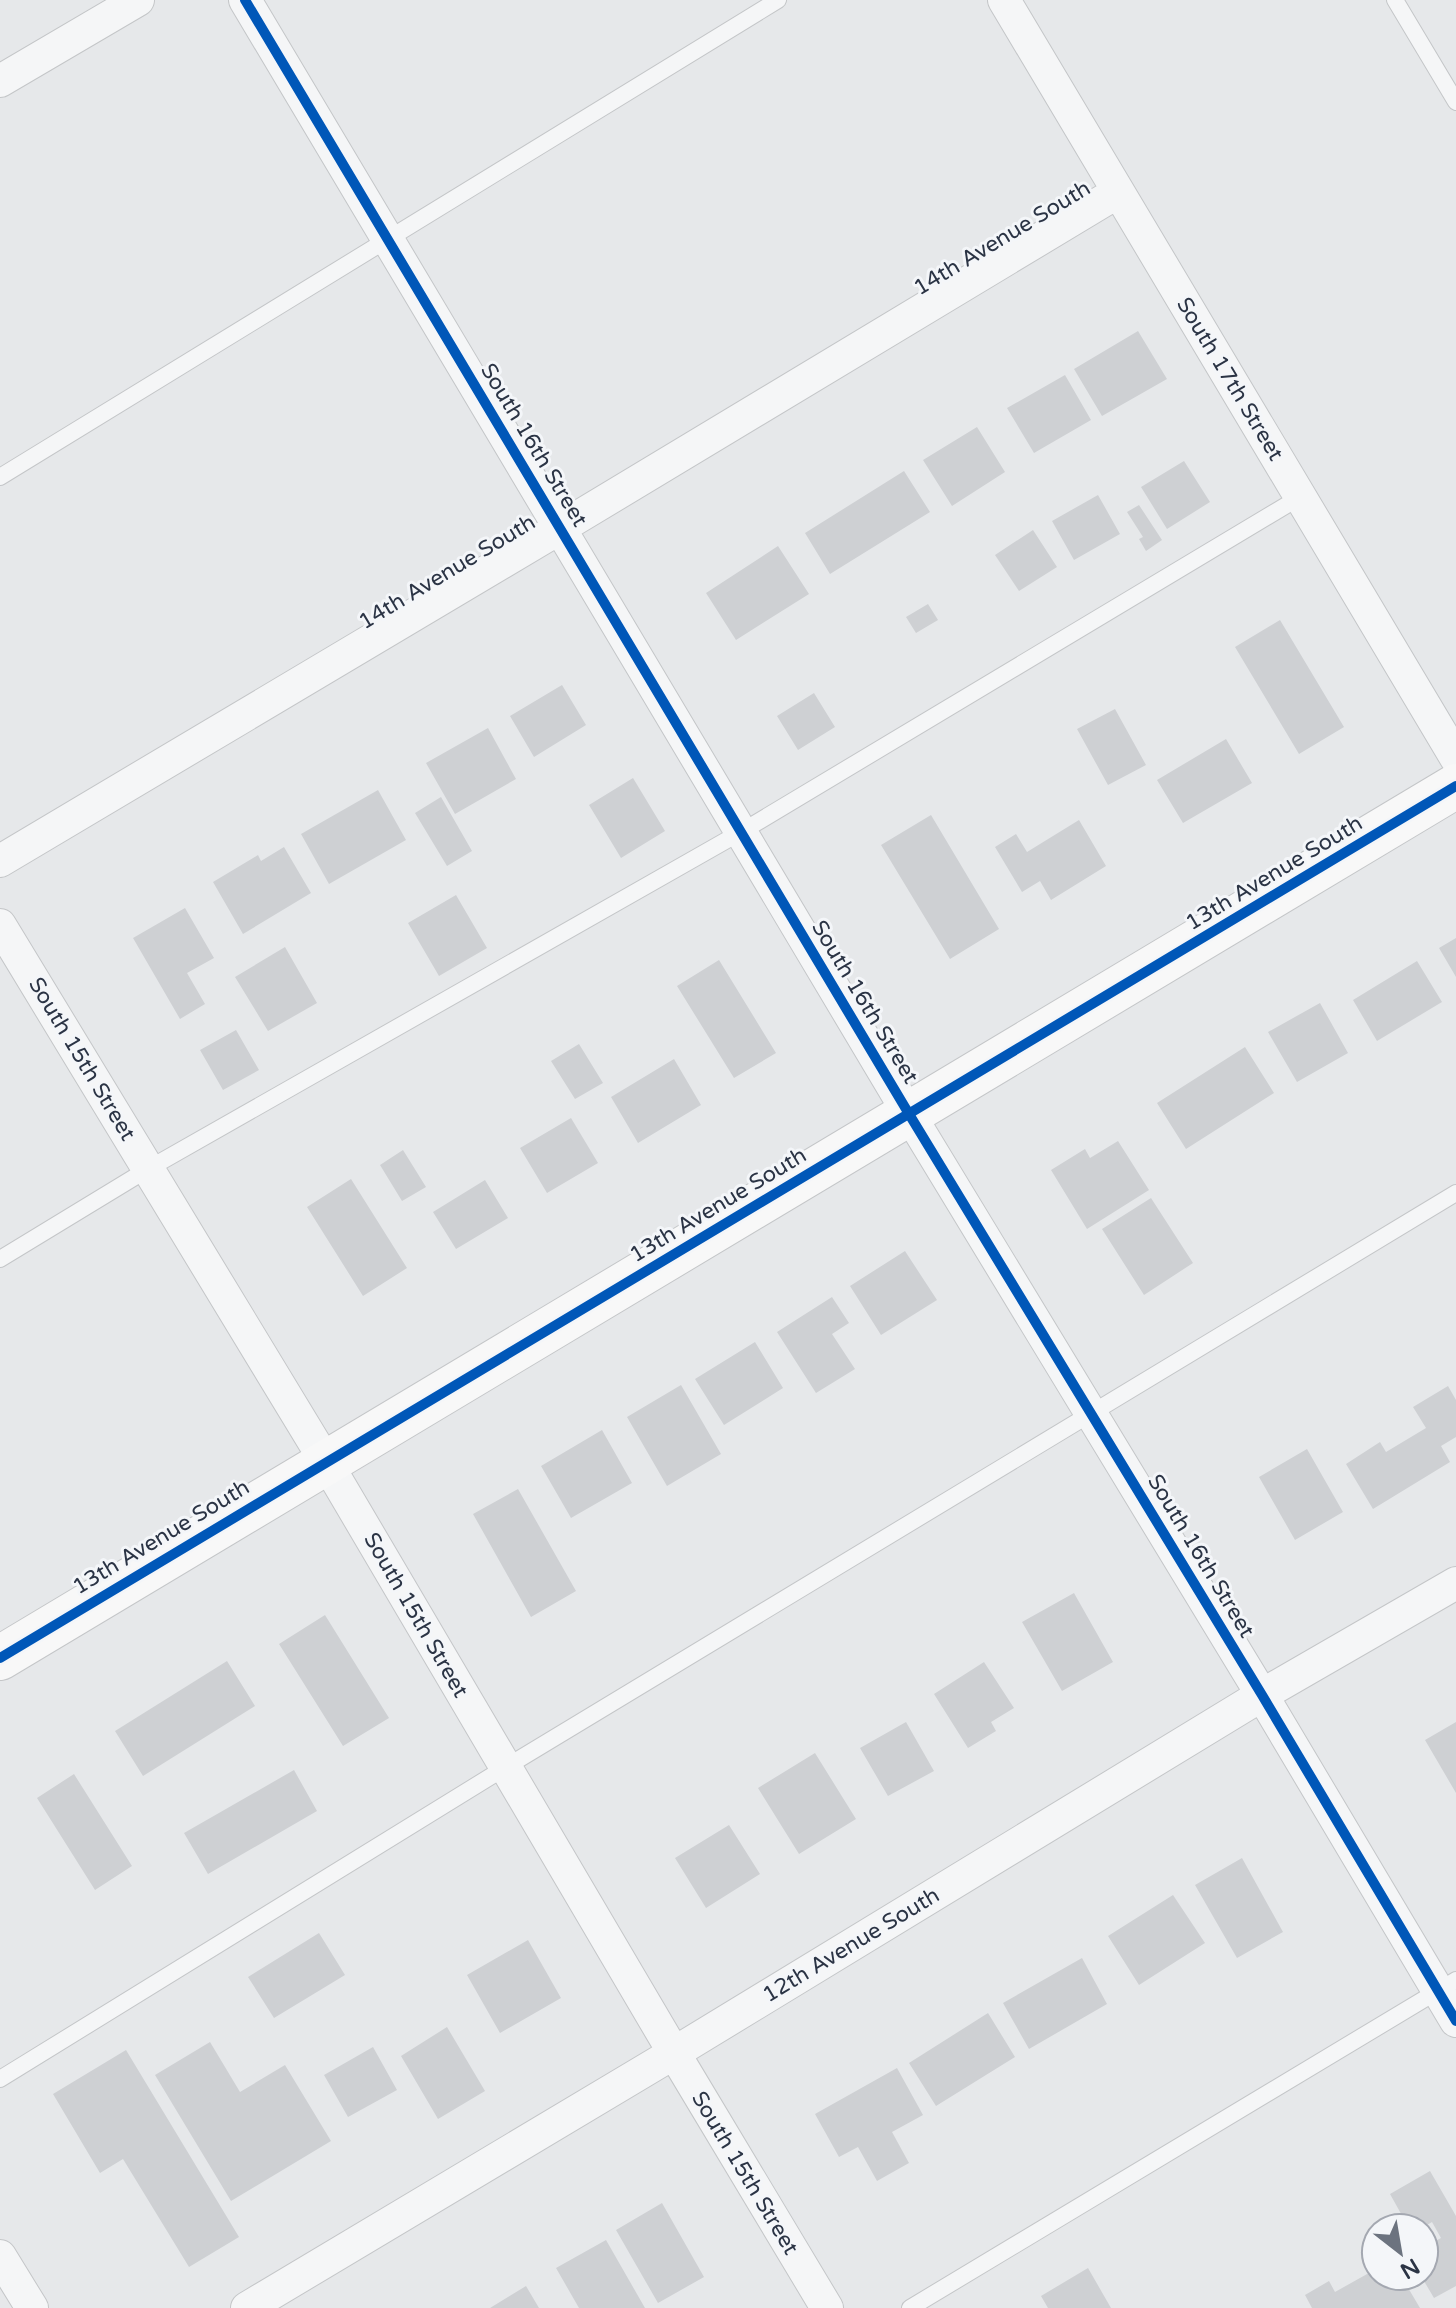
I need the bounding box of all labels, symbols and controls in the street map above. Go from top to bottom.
street label: 14th Avenue South [909,175,1095,301]
street label: South 17th Street [1171,293,1289,465]
street label: South 16th Street [475,359,593,531]
street label: 14th Avenue South [354,509,540,635]
street label: 13th Avenue South [1181,810,1367,936]
street label: South 16th Street [806,916,924,1088]
street label: South 15th Street [23,973,141,1145]
street label: 13th Avenue South [625,1142,811,1268]
street label: South 16th Street [1142,1470,1260,1642]
street label: 13th Avenue South [68,1474,254,1600]
street label: South 15th Street [358,1528,474,1702]
street label: 12th Avenue South [758,1882,944,2008]
street label: South 15th Street [686,2087,804,2259]
north arrow [1360,2212,1440,2292]
text: N [1396,2253,1424,2284]

